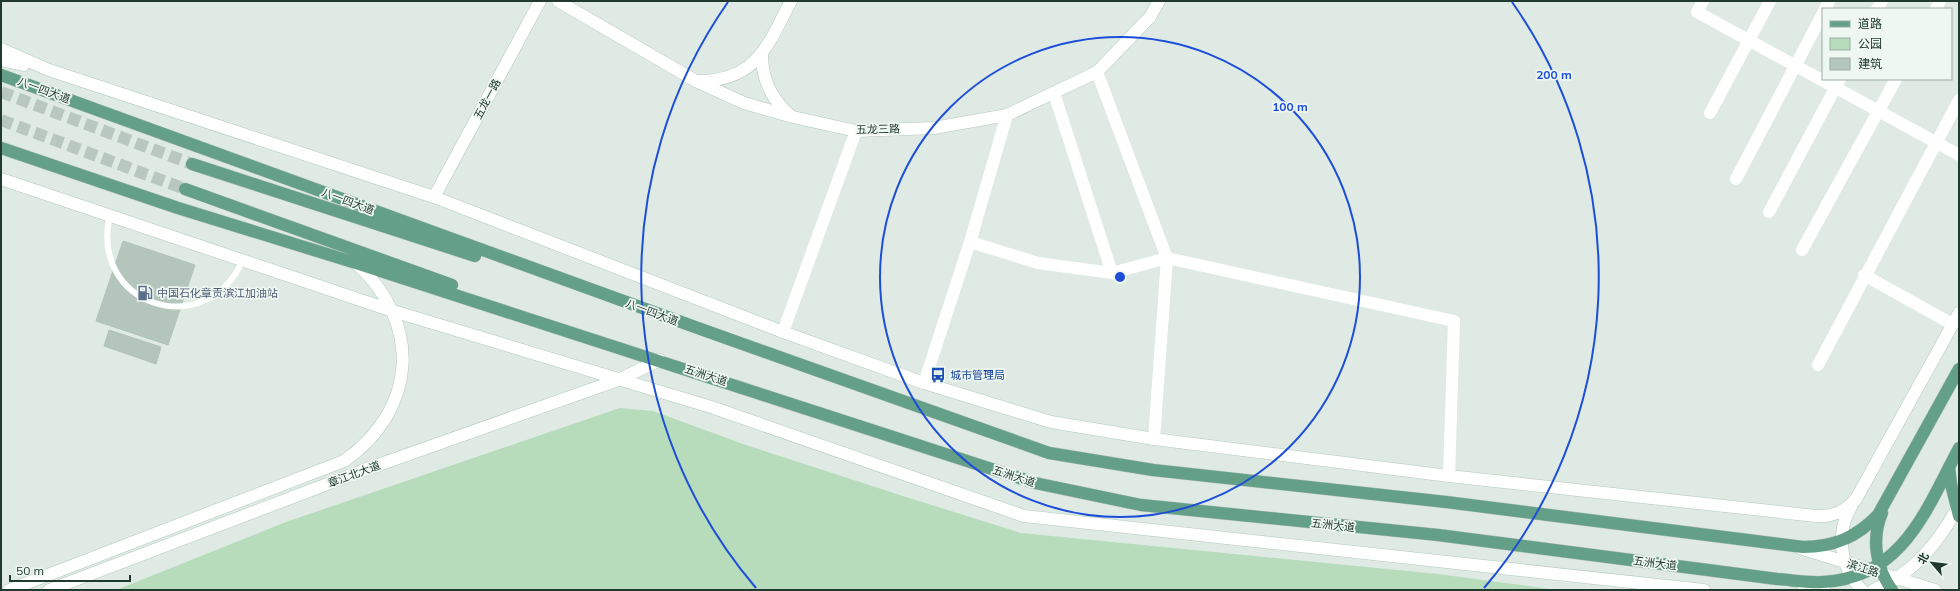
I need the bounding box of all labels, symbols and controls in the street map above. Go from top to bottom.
legend [1822,8,1952,80]
text: 道路 [1858,16,1882,31]
text: 公园 [1858,36,1882,51]
text: 建筑 [1858,56,1882,71]
text: 200 m [1536,67,1572,82]
street label: 八一四大道 [16,74,72,106]
street label: 五龙一路 [470,76,504,122]
text: 100 m [1272,99,1308,114]
street label: 五龙三路 [856,122,900,136]
street label: 八一四大道 [320,185,376,217]
centre of rings [1113,270,1127,284]
fuel station icon: 中国石化章贡滨江加油站 [136,284,154,302]
place label: 中国石化章贡滨江加油站 [157,286,278,300]
street label: 八一四大道 [624,296,680,328]
street label: 五洲大道 [683,362,729,388]
bus stop icon: 城市管理局 [929,366,947,384]
place label: 城市管理局 [950,368,1005,382]
street label: 章江北大道 [326,458,382,490]
street label: 五洲大道 [991,463,1037,489]
street label: 五洲大道 [1310,516,1356,534]
north arrow [1912,543,1952,583]
text: 北 [1914,550,1932,566]
street label: 五洲大道 [1632,553,1678,573]
street label: 滨江路 [1845,556,1881,580]
scale bar [10,557,130,583]
text: 50 m [16,563,44,578]

